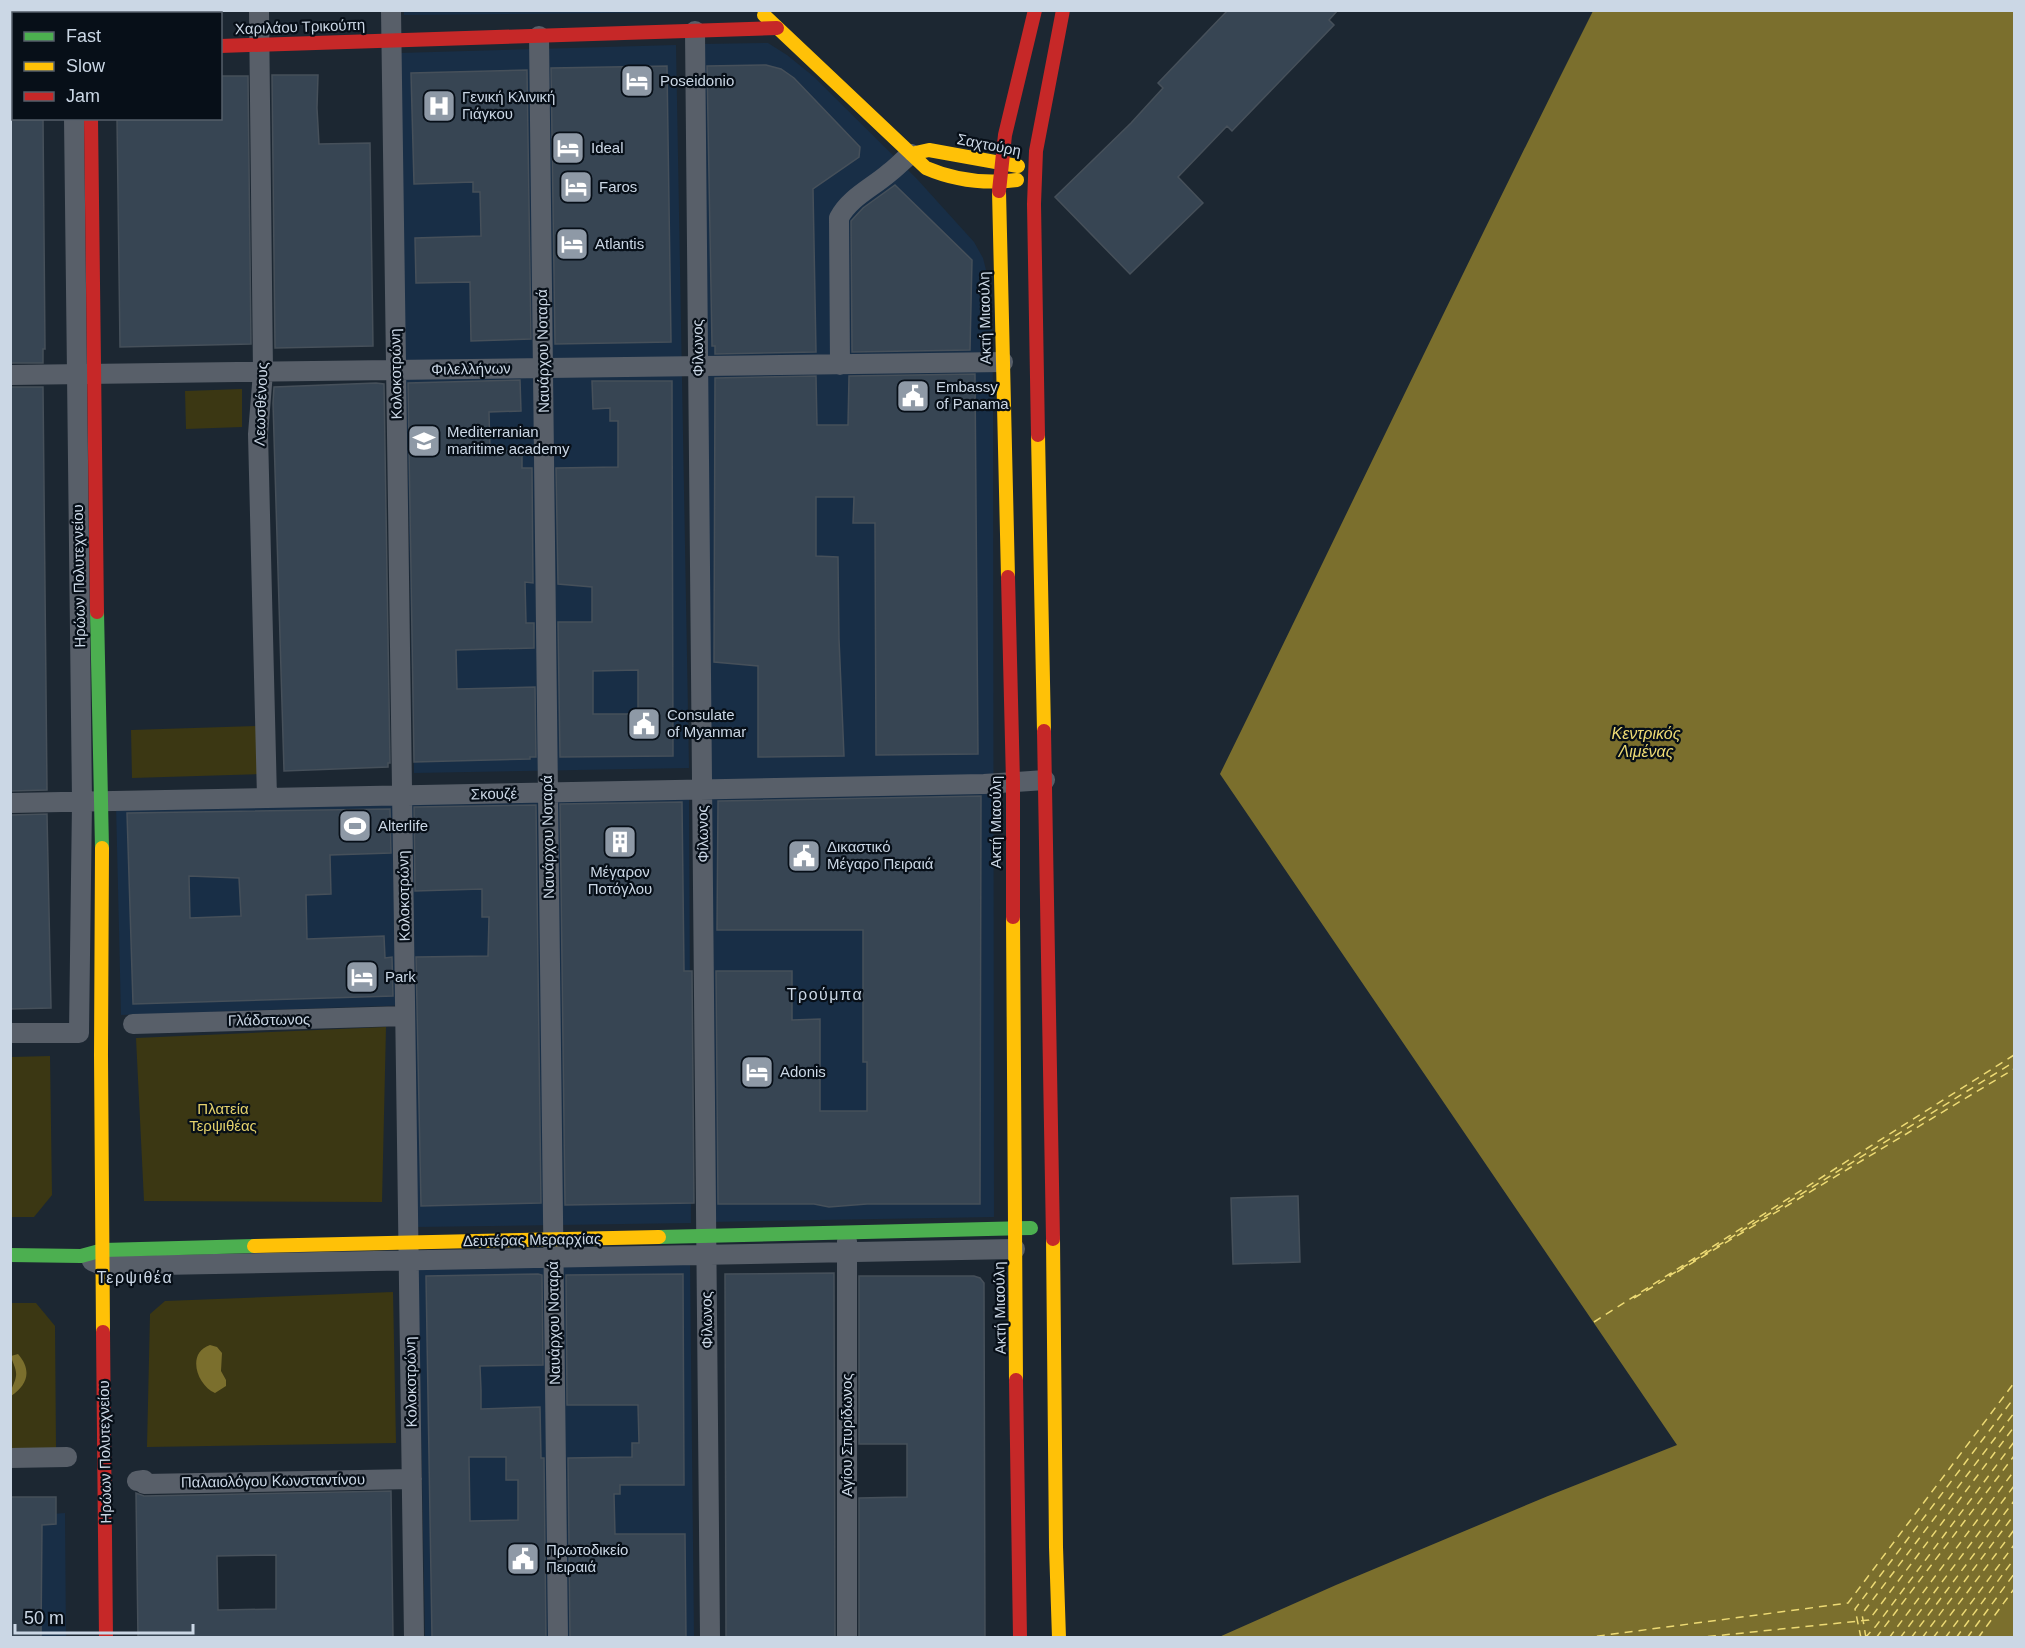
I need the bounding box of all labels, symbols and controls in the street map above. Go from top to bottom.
legend [12,12,222,120]
street label: Χαριλάου Τρικούπη [234,16,365,37]
text: Fast [66,26,101,46]
text: Slow [66,56,106,76]
hotel icon: Poseidonio [619,63,655,99]
place label: Poseidonio [660,72,734,89]
text: Jam [66,86,100,106]
hospital icon: Γενική Κλινική Γιάγκου [421,88,457,124]
place label: Γενική Κλινική Γιάγκου [462,88,555,122]
hotel icon: Ideal [550,130,586,166]
street label: Σαχτούρη [956,130,1023,159]
place label: Ideal [591,139,624,156]
hotel icon: Faros [558,169,594,205]
place label: Faros [599,178,637,195]
hotel icon: Atlantis [554,226,590,262]
place label: Atlantis [595,235,644,252]
street label: Ακτή Μιαούλη [975,271,994,365]
street label: Ναυάρχου Νοταρά [533,289,552,413]
street label: Φίλωνος [689,319,706,377]
street label: Κολοκοτρώνη [386,328,405,420]
street label: Φιλελλήνων [431,359,511,378]
street label: Λεωσθένους [251,362,270,446]
public building icon: Embassy of Panama [895,378,931,414]
place label: Embassy of Panama [936,378,1009,412]
school or university icon: Mediterranian maritime academy [406,423,442,459]
place label: Mediterranian maritime academy [447,423,570,457]
street label: Ηρώων Πολυτεχνείου [69,504,88,648]
public building icon: Consulate of Myanmar [626,706,662,742]
place label: Consulate of Myanmar [667,706,746,740]
water label: Κεντρικός Λιμένας [1612,725,1681,760]
street label: Ναυάρχου Νοταρά [538,775,557,899]
street label: Ακτή Μιαούλη [987,776,1004,868]
street label: Σκουζέ [471,785,518,802]
street label: Φίλωνος [694,805,711,863]
sports icon: Alterlife [337,808,373,844]
place label: Alterlife [378,817,428,834]
building icon: Μέγαρον Ποτόγλου [602,824,638,860]
public building icon: Δικαστικό Μέγαρο Πειραιά [786,838,822,874]
place label: Δικαστικό Μέγαρο Πειραιά [827,838,934,872]
street label: Κολοκοτρώνη [394,850,413,942]
place label: Μέγαρον Ποτόγλου [588,863,652,897]
hotel icon: Park [344,959,380,995]
place label: Park [385,968,416,985]
district label: Τρούμπα [787,986,863,1003]
street label: Γλάδστωνος [228,1010,310,1029]
hotel icon: Adonis [739,1054,775,1090]
place label: Adonis [780,1063,826,1080]
park label: Πλατεία Τερψιθέας [189,1100,257,1134]
street label: Δευτέρας Μεραρχίας [463,1230,601,1249]
street label: Ναυάρχου Νοταρά [544,1261,563,1385]
street label: Ακτή Μιαούλη [990,1261,1009,1355]
district label: Τερψιθέα [97,1269,173,1286]
street label: Φίλωνος [698,1291,715,1349]
street label: Κολοκοτρώνη [401,1336,420,1428]
street label: Αγίου Σπυρίδωνος [838,1373,855,1497]
street label: Ηρώων Πολυτεχνείου [95,1380,114,1524]
street label: Παλαιολόγου Κωνσταντίνου [181,1470,365,1491]
public building icon: Πρωτοδικείο Πειραιά [505,1541,541,1577]
place label: Πρωτοδικείο Πειραιά [546,1541,628,1575]
scale bar [15,1597,194,1635]
text: 50 m [24,1608,64,1628]

